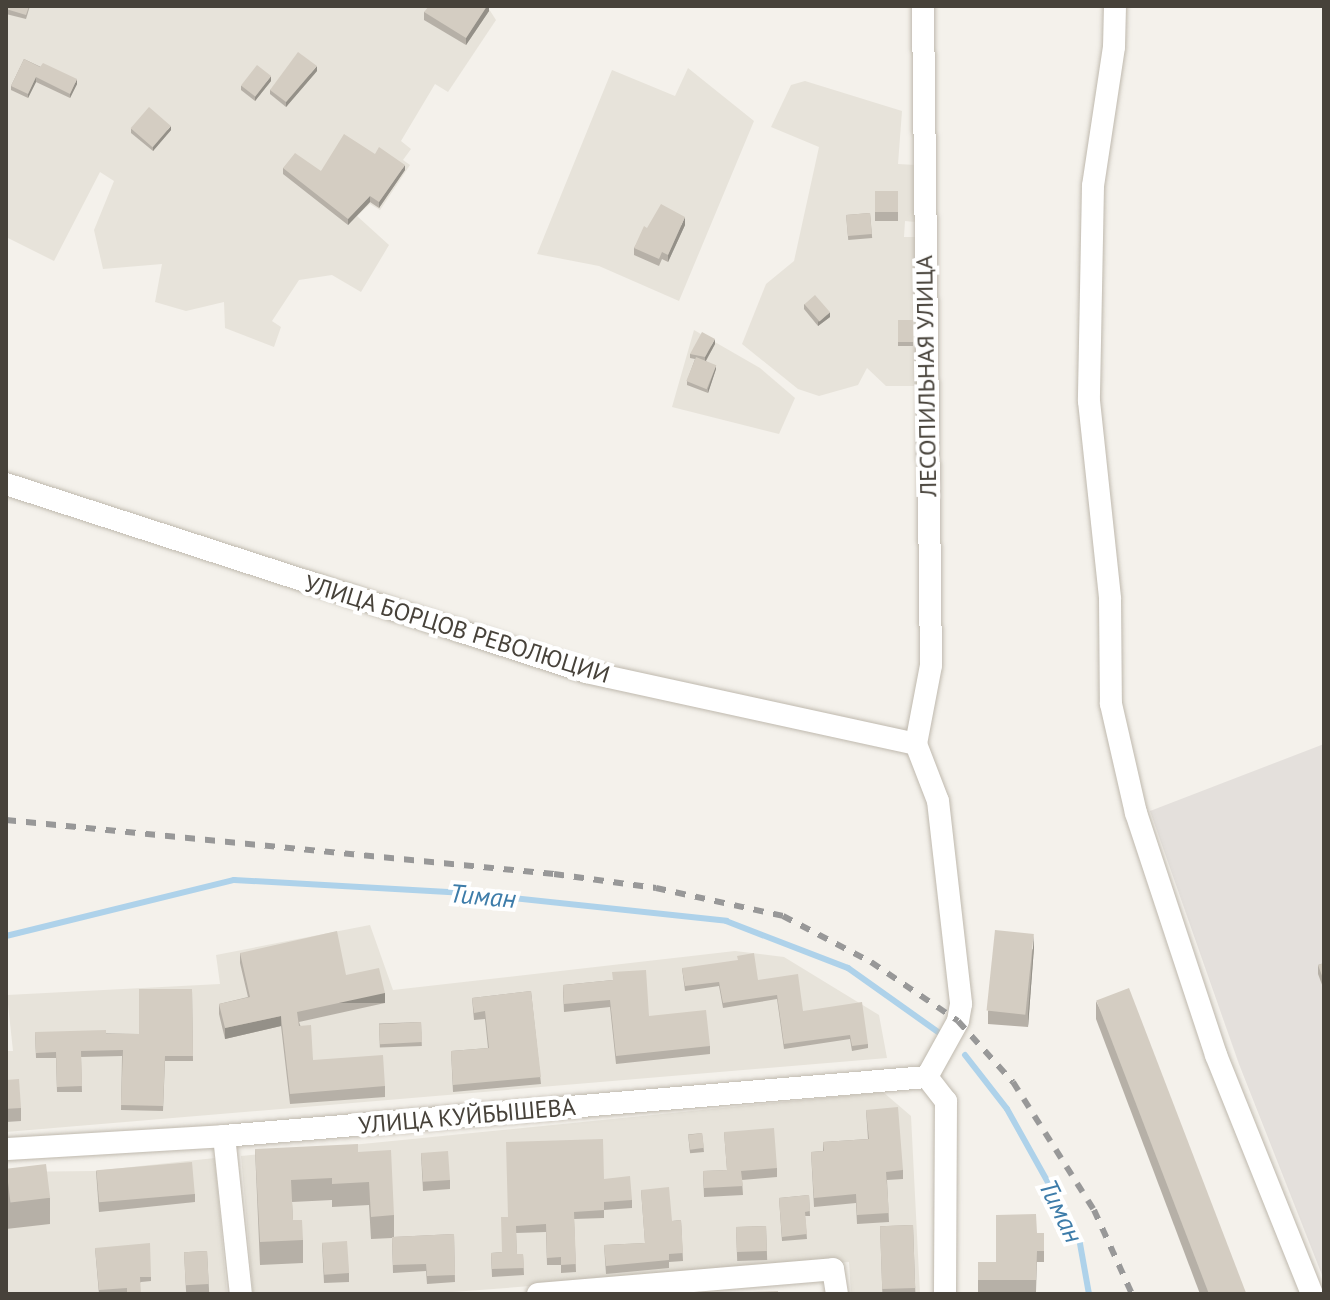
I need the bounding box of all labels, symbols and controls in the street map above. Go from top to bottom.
street label: ЛЕСОПИЛЬНАЯ УЛИЦА [909,255,943,497]
street label: УЛИЦА БОРЦОВ РЕВОЛЮЦИИ [300,569,614,689]
water label: Тиман [448,878,518,914]
street label: УЛИЦА КУЙБЫШЕВА [357,1092,577,1140]
water label: Тиман [1032,1174,1090,1248]

